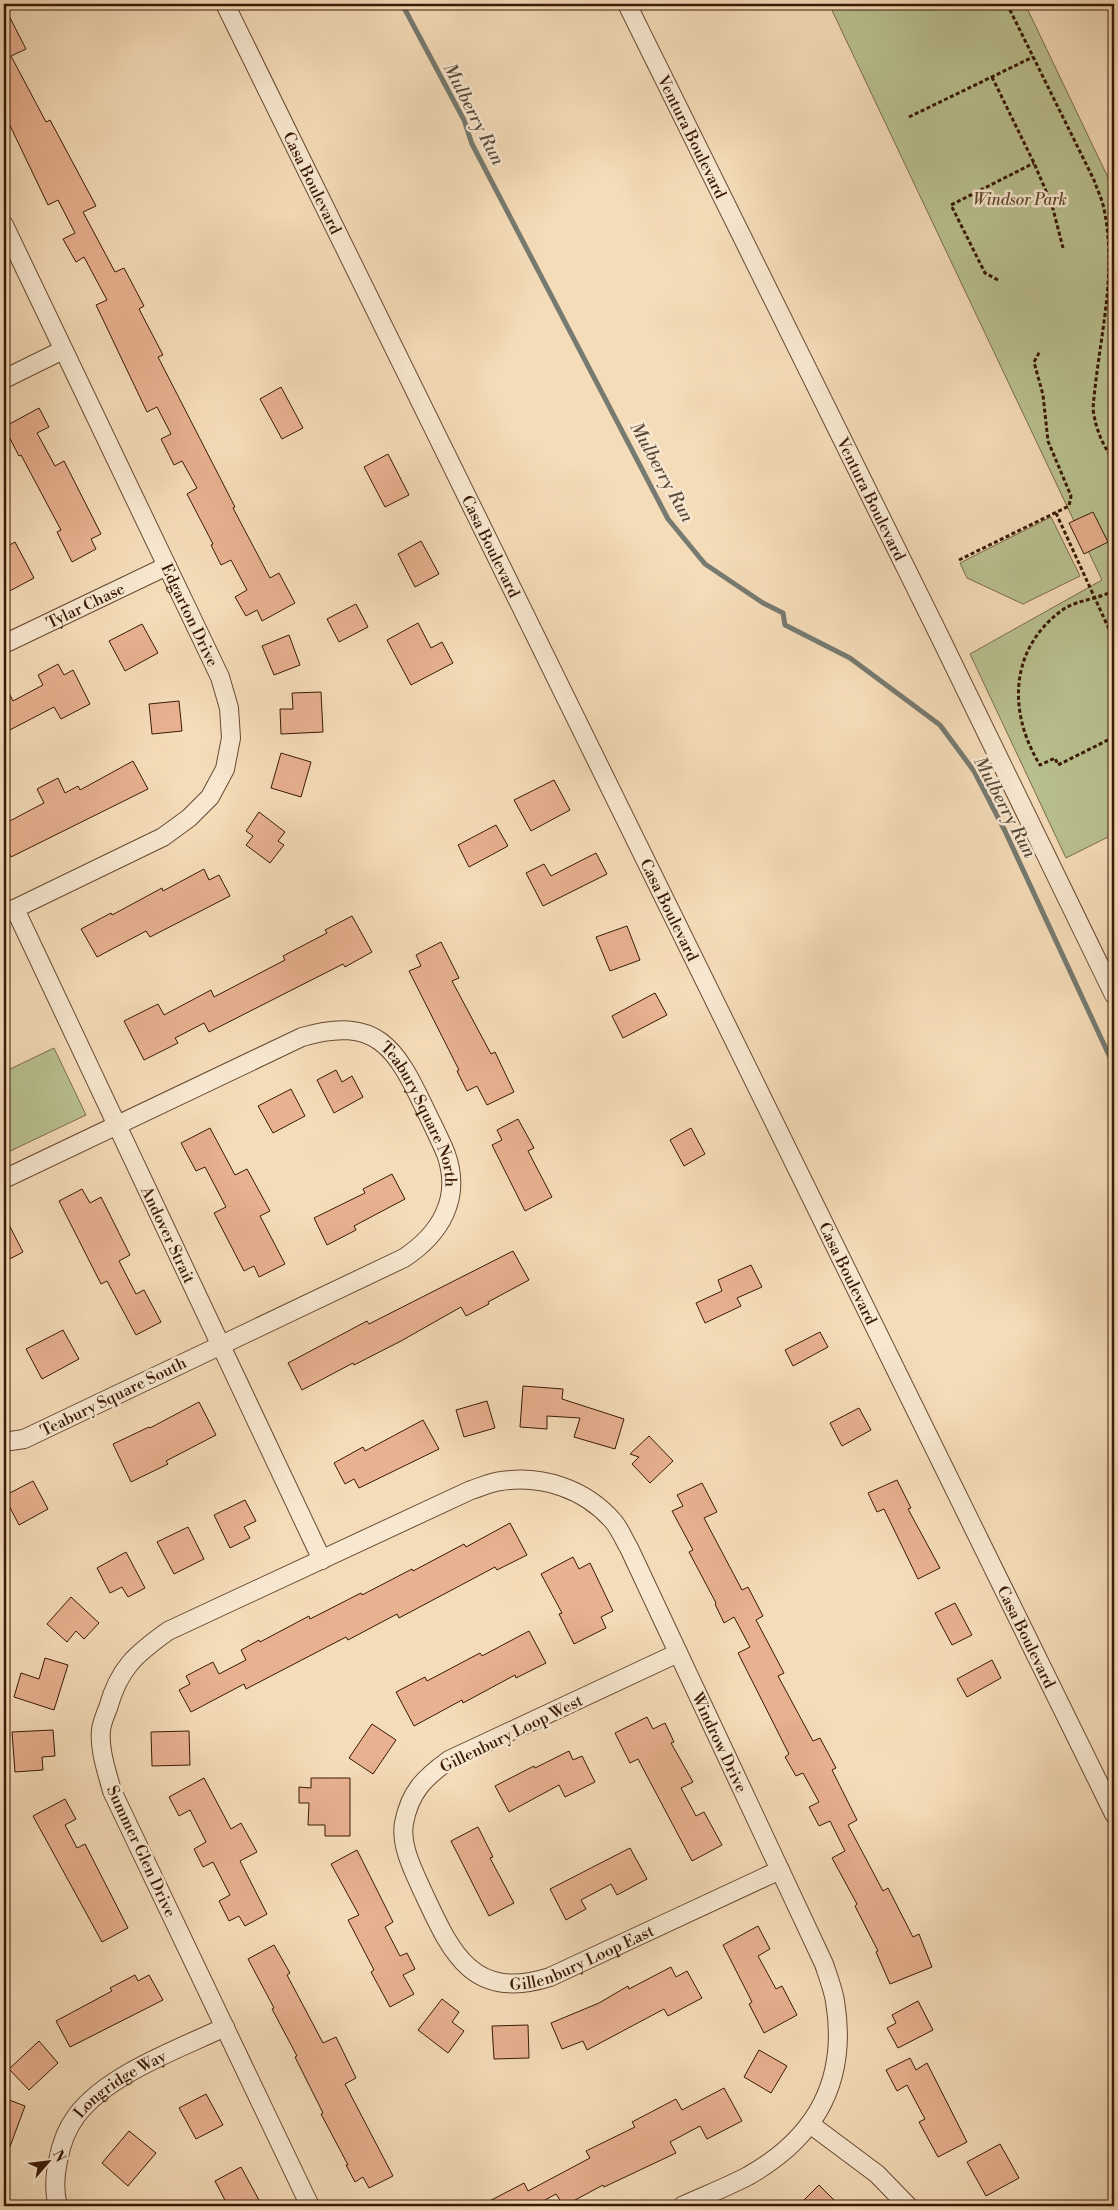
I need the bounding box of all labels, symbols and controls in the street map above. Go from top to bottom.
water label: Mulberry Run [438,59,510,170]
street label: Ventura Boulevard [652,71,731,202]
street label: Casa Boulevard [278,129,345,238]
park label: Windsor Park [973,190,1067,210]
water label: Mulberry Run [624,418,699,527]
street label: Ventura Boulevard [831,433,910,564]
street label: Casa Boulevard [457,492,524,601]
street label: Edgarton Drive [156,560,223,670]
street label: Tylar Chase [43,579,128,633]
water label: Mulberry Run [968,753,1041,863]
street label: Casa Boulevard [635,856,702,965]
street label: Teabury Square North [376,1037,460,1188]
street label: Andover Strait [136,1182,199,1287]
street label: Casa Boulevard [814,1219,881,1328]
street label: Teabury Square South [37,1353,190,1441]
street label: Casa Boulevard [992,1583,1060,1692]
street label: Windrow Drive [687,1688,751,1796]
street label: Gillenbury Loop West [437,1690,586,1777]
street label: Summer Glen Drive [102,1782,180,1920]
street label: Gillenbury Loop East [509,1921,658,1995]
street label: Longridge Way [70,2046,170,2123]
north arrow [22,2138,72,2188]
text: N [48,2147,69,2165]

